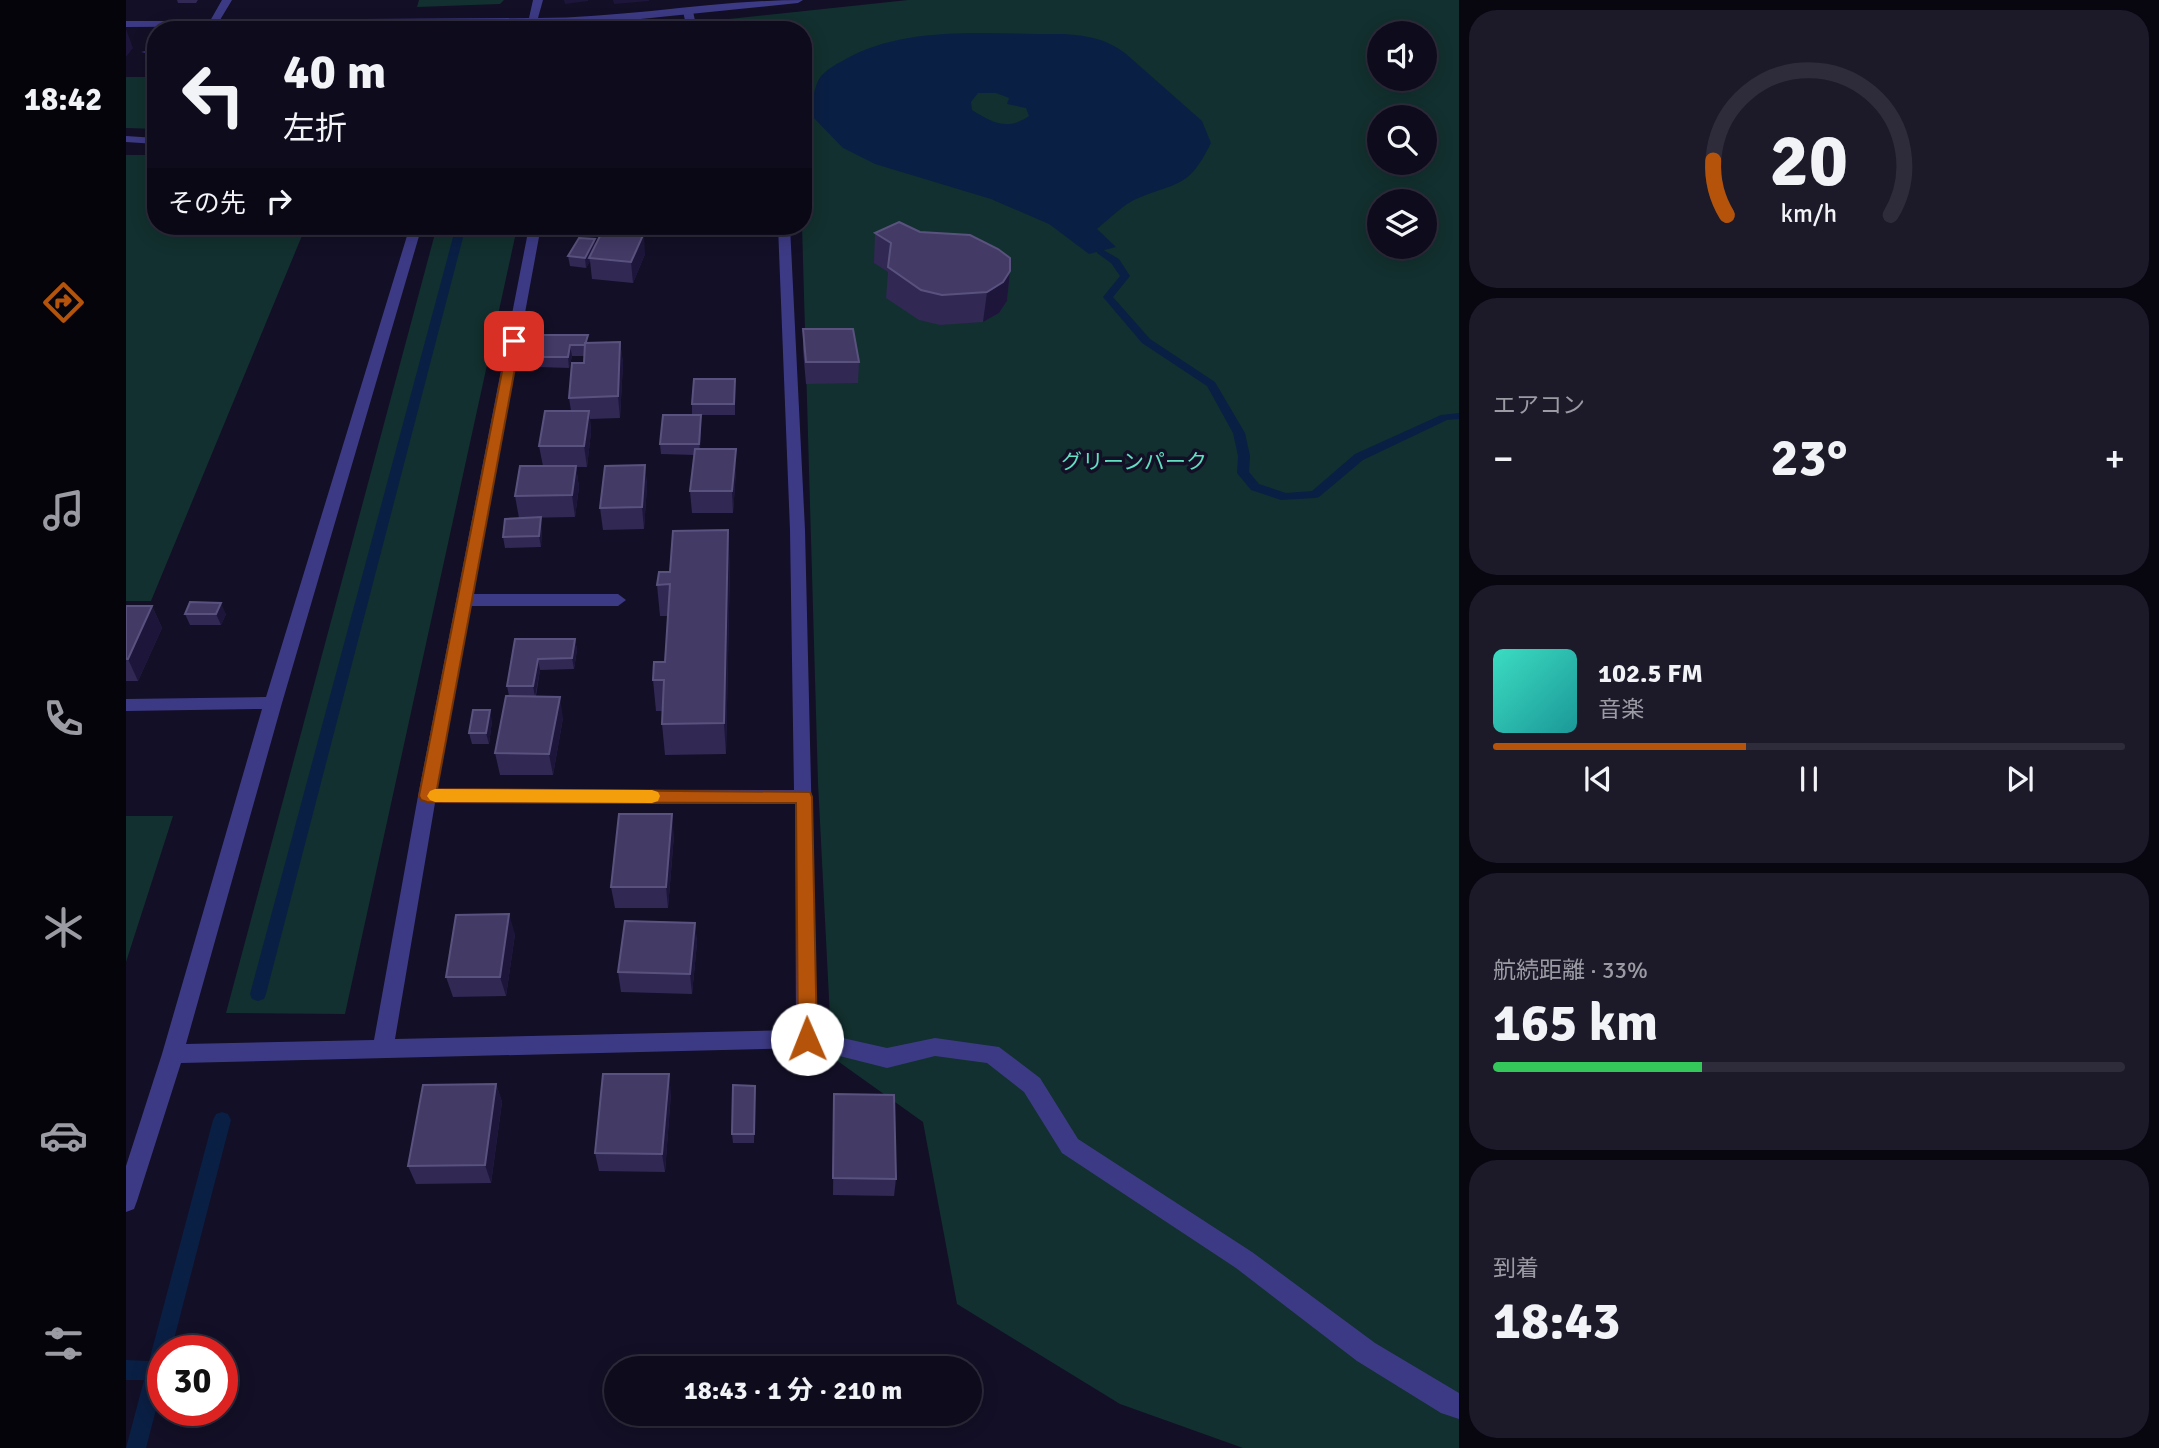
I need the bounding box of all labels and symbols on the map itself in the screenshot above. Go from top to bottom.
pin [484,311,544,371]
park label: グリーンパーク [1061,449,1207,475]
position arrow [770,1002,844,1076]
speed limit sign: 30 [147,1335,238,1426]

